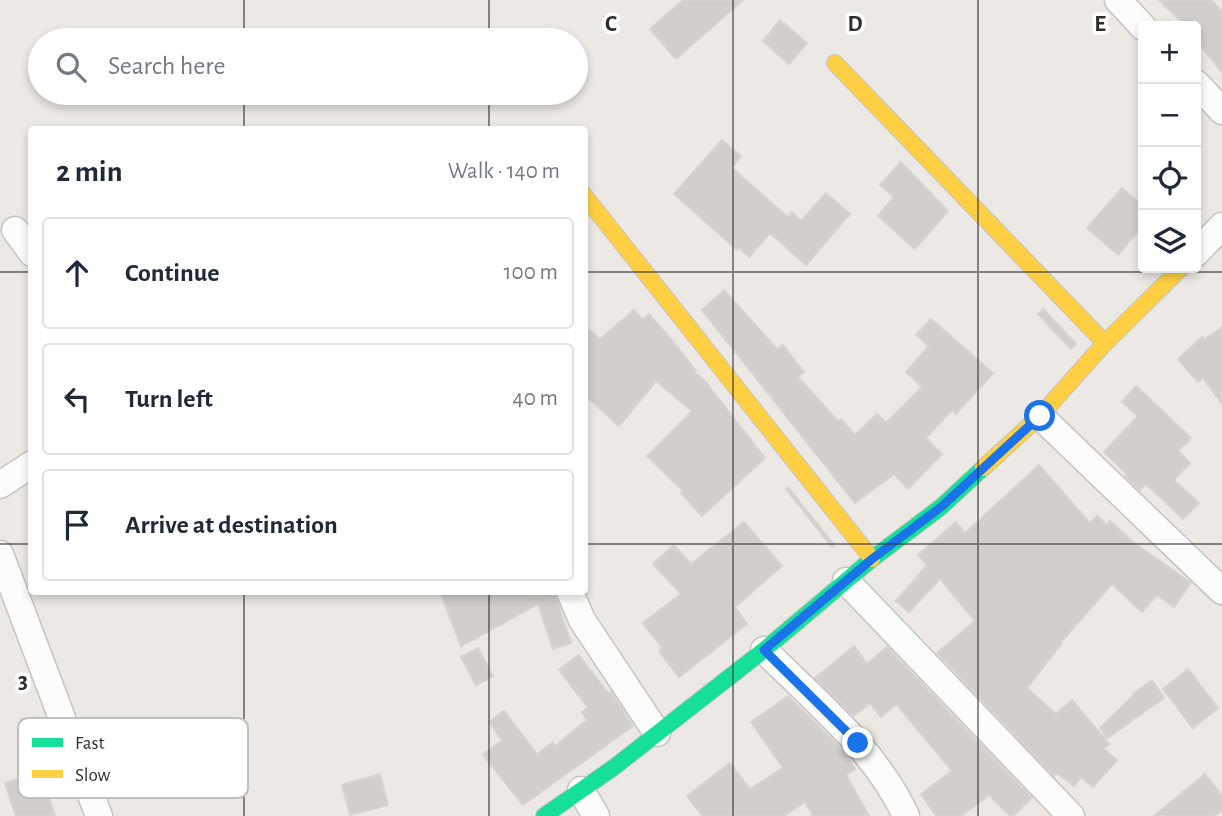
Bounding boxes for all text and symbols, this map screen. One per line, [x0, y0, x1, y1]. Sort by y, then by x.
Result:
text: C [605, 13, 617, 36]
text: D [847, 13, 863, 36]
text: E [1094, 13, 1106, 36]
map controls [1138, 21, 1201, 273]
button: + [1138, 21, 1201, 84]
search box [28, 28, 588, 105]
icon: search [52, 48, 90, 86]
text: Search here [108, 53, 226, 79]
button: − [1138, 84, 1201, 147]
button: locate [1138, 147, 1201, 210]
text: 2 min [56, 157, 123, 187]
text: Walk · 140 m [448, 160, 560, 183]
button: layers [1138, 210, 1201, 273]
icon: ahead [58, 254, 96, 292]
text: Continue [125, 260, 220, 286]
text: 100 m [504, 261, 558, 284]
icon: left [58, 380, 96, 418]
text: Turn left [125, 386, 213, 412]
text: 40 m [513, 387, 558, 410]
route start [1024, 400, 1055, 431]
icon: arrive [58, 506, 96, 544]
text: Arrive at destination [125, 512, 338, 538]
text: 3 [18, 670, 28, 693]
legend [18, 718, 248, 798]
route end [842, 727, 873, 758]
text: Fast [75, 734, 105, 753]
text: Slow [75, 766, 111, 785]

